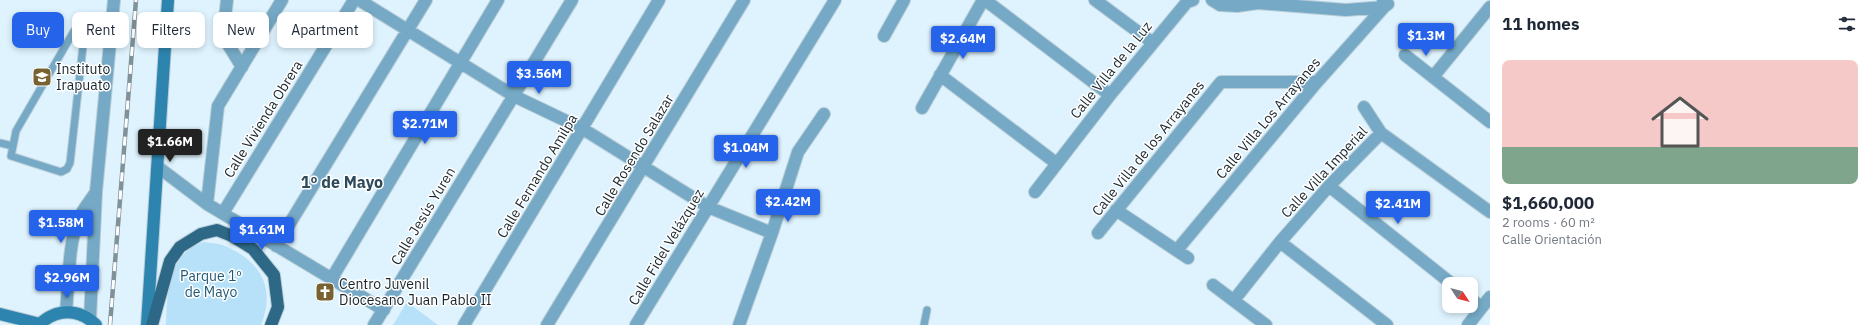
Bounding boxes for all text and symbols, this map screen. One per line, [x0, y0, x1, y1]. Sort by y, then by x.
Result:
chip: Buy [12, 12, 64, 48]
chip: Rent [72, 12, 129, 48]
chip: Filters [137, 12, 205, 48]
chip: New [213, 12, 269, 48]
chip: Apartment [277, 12, 373, 48]
text: 11 homes [1502, 13, 1579, 35]
icon: filters [1836, 13, 1858, 35]
street label: Calle Villa de la Luz [1066, 17, 1156, 122]
pin: $1.3M [1398, 23, 1454, 57]
pin: $2.64M [930, 26, 996, 60]
text: $1.3M [1407, 27, 1445, 44]
text: $2.64M [940, 30, 986, 47]
street label: Calle Villa Los Arrayanes [1212, 53, 1324, 182]
street label: Calle Vivienda Obrera [220, 57, 307, 181]
place label: Instituto Irapuato [56, 60, 111, 94]
pin: $3.56M [506, 61, 572, 95]
text: $3.56M [516, 65, 562, 82]
school or university icon: Instituto Irapuato [31, 66, 53, 88]
street label: Calle Villa de los Arrayanes [1088, 76, 1208, 219]
icon: home [1644, 86, 1716, 158]
street label: Calle Rosendo Salazar [590, 91, 678, 219]
street label: Calle Fernando Amilpa [493, 110, 581, 241]
pin: $2.71M [392, 111, 458, 145]
text: $2.71M [402, 115, 448, 132]
street label: Calle Villa Imperial [1277, 122, 1371, 222]
pin: $1.66M [137, 129, 203, 163]
text: $1.66M [147, 133, 193, 150]
pin: $1.04M [713, 135, 779, 169]
text: $1.04M [723, 139, 769, 156]
street label: Calle Jesús Yuren [387, 164, 459, 268]
district label: 1º de Mayo [301, 172, 383, 192]
street label: Calle Fidel Velázquez [624, 185, 708, 308]
pin: $2.42M [755, 189, 821, 223]
pin: $2.41M [1365, 191, 1431, 225]
text: $1,660,000 [1502, 192, 1594, 214]
text: $2.42M [765, 193, 811, 210]
text: $2.41M [1375, 195, 1421, 212]
pin: $1.58M [28, 210, 94, 244]
text: $1.58M [38, 214, 84, 231]
text: 2 rooms · 60 m² [1502, 214, 1595, 231]
pin: $1.61M [229, 217, 295, 251]
text: $1.61M [239, 221, 285, 238]
text: Calle Orientación [1502, 231, 1602, 248]
pin: $2.96M [34, 265, 100, 299]
park label: Parque 1º de Mayo [180, 267, 242, 301]
text: $2.96M [44, 269, 90, 286]
place label: Centro Juvenil Diocesano Juan Pablo II [339, 275, 492, 309]
north arrow [1442, 277, 1478, 313]
map controls [1442, 277, 1478, 313]
church icon: Centro Juvenil Diocesano Juan Pablo II [314, 281, 336, 303]

